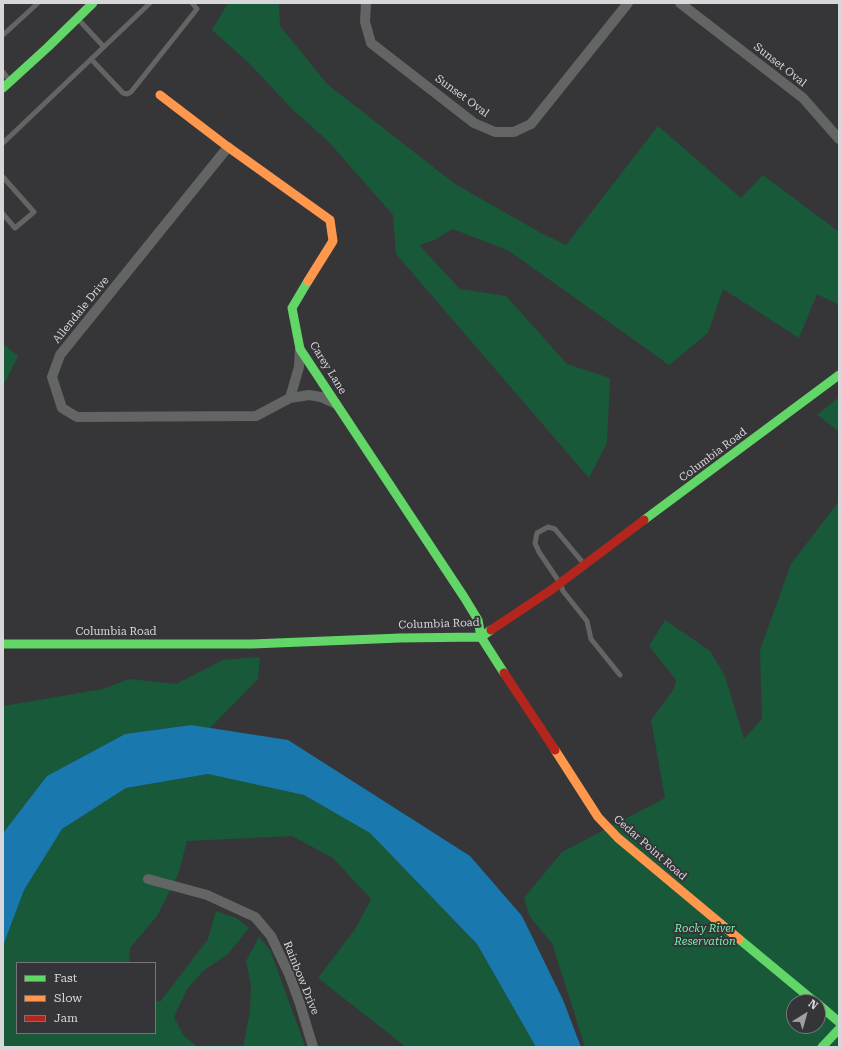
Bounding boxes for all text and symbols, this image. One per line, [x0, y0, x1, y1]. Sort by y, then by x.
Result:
street label: Sunset Oval [751, 40, 809, 90]
street label: Sunset Oval [433, 72, 491, 120]
street label: Allendale Drive [50, 274, 112, 346]
street label: Carey Lane [307, 339, 349, 397]
street label: Columbia Road [677, 425, 749, 485]
street label: Columbia Road [398, 616, 480, 632]
street label: Columbia Road [75, 625, 157, 639]
street label: Cedar Point Road [611, 813, 689, 883]
park label: Rocky River Reservation [674, 922, 736, 948]
street label: Rainbow Drive [280, 939, 322, 1017]
legend [16, 962, 156, 1034]
text: Fast [54, 971, 77, 985]
text: Slow [54, 991, 82, 1005]
north arrow [786, 994, 826, 1034]
text: N [806, 997, 820, 1013]
text: Jam [54, 1011, 78, 1025]

